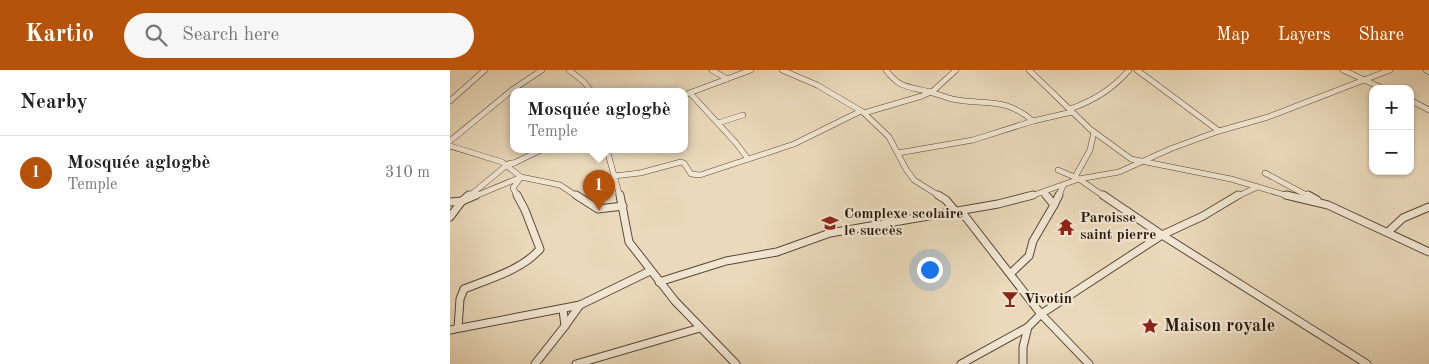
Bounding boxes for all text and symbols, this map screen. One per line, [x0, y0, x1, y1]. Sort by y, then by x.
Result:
search box [124, 13, 474, 58]
icon: search [142, 21, 170, 49]
text: Kartio [25, 23, 94, 47]
text: Search here [182, 26, 279, 45]
text: Map [1216, 26, 1250, 44]
text: Layers [1278, 26, 1330, 44]
text: Share [1358, 26, 1404, 44]
map controls [1369, 85, 1414, 175]
button: + [1369, 85, 1414, 130]
popup [510, 88, 688, 153]
text: Nearby [20, 92, 88, 113]
text: Mosquée aglogbè [527, 101, 671, 120]
text: Temple [527, 124, 578, 140]
button: − [1369, 130, 1414, 175]
text: Mosquée aglogbè [67, 154, 210, 173]
text: 1 [31, 165, 41, 181]
text: 310 m [385, 165, 430, 181]
pin: 1 [583, 170, 615, 211]
text: Temple [67, 177, 117, 193]
place label: Complexe scolaire le succès [844, 207, 963, 239]
place label: Paroisse saint pierre [1080, 211, 1156, 243]
school or university icon: Complexe scolaire le succès [820, 213, 840, 233]
temple icon: Paroisse saint pierre [1056, 217, 1076, 237]
your location [917, 257, 943, 283]
bar icon: Vivotin [1000, 289, 1020, 309]
place label: Vivotin [1024, 292, 1072, 307]
place icon: Maison royale [1140, 316, 1160, 336]
place label: Maison royale [1164, 317, 1275, 335]

